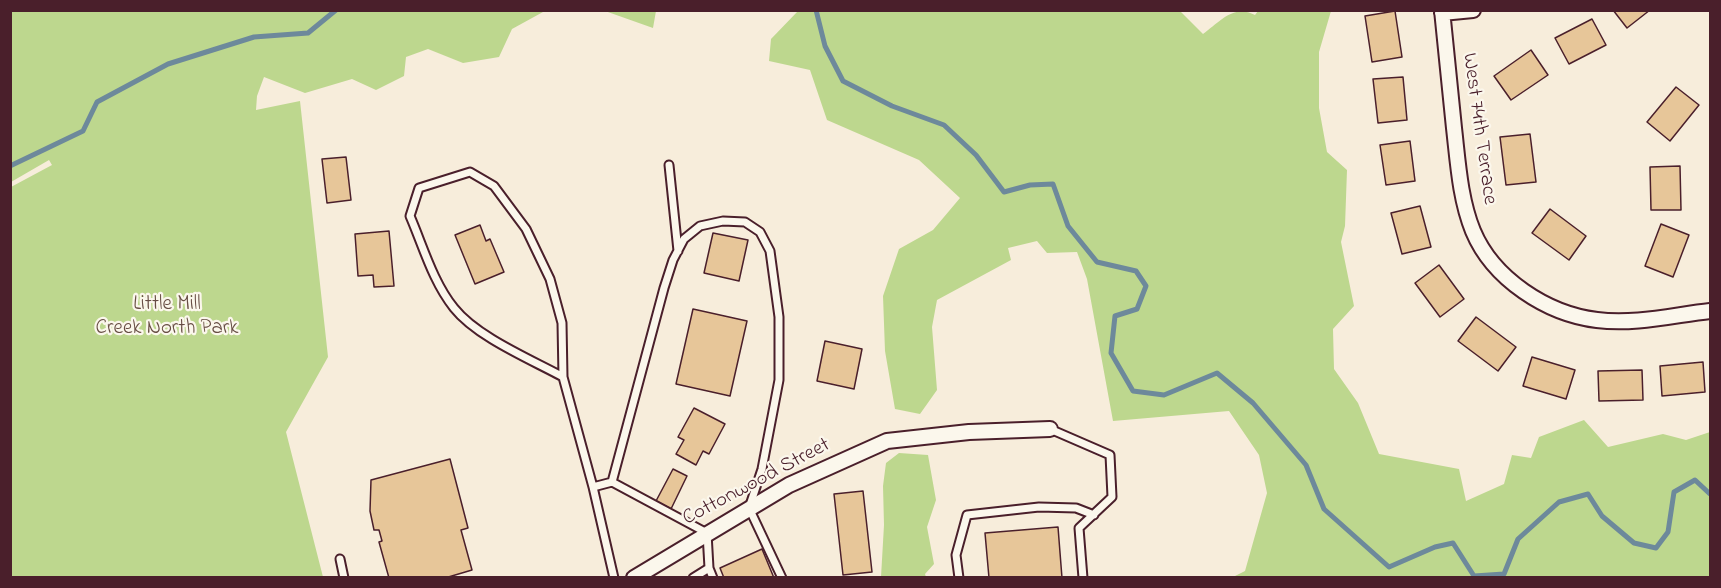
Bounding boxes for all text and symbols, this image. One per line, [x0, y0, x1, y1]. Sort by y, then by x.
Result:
street label: West 74th Terrace [1455, 52, 1501, 206]
park label: Little Mill Creek North Park [95, 293, 239, 343]
street label: Cottonwood Street [679, 434, 835, 532]

